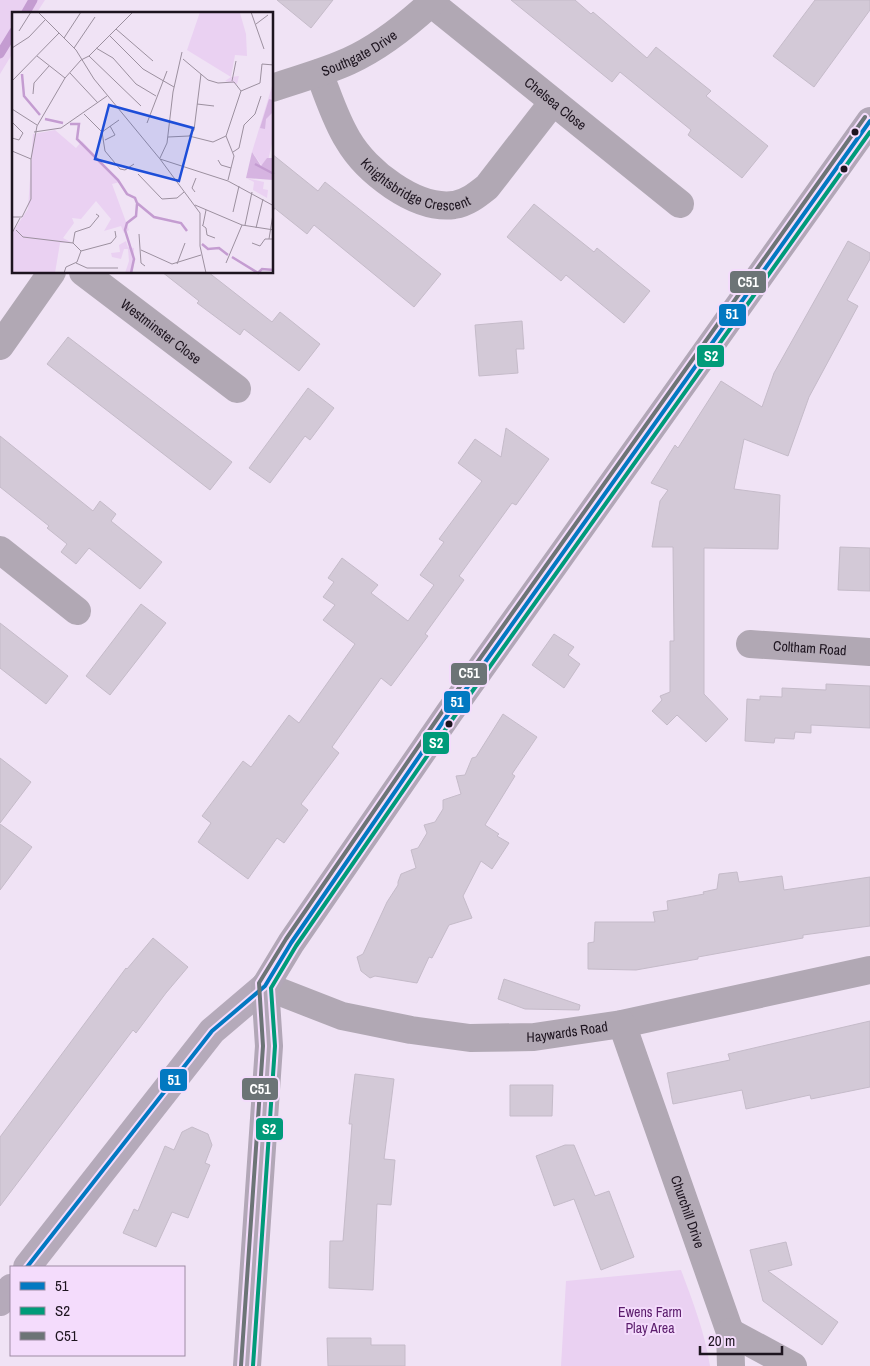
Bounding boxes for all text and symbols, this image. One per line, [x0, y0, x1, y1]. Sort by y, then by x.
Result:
inset map [12, 12, 274, 274]
street label: Southgate Drive [319, 26, 400, 80]
street label: Chelsea Close [521, 73, 590, 134]
unlabelled marker [850, 127, 860, 137]
street label: Knightsbridge Crescent [357, 154, 473, 214]
unlabelled marker [839, 164, 849, 174]
line badge: C51 [729, 270, 767, 294]
text: C51 [737, 273, 759, 291]
street label: Westminster Close [117, 295, 205, 368]
line badge: 51 [718, 303, 747, 327]
text: 51 [726, 305, 739, 323]
line badge: S2 [696, 344, 725, 368]
text: S2 [704, 347, 718, 365]
street label: Coltham Road [773, 637, 847, 659]
line badge: C51 [450, 662, 488, 686]
text: C51 [458, 664, 480, 682]
line badge: 51 [443, 690, 471, 714]
text: 51 [451, 693, 464, 711]
unlabelled marker [444, 719, 454, 729]
line badge: S2 [422, 731, 450, 755]
text: S2 [429, 734, 443, 752]
street label: Haywards Road [526, 1017, 609, 1046]
line badge: 51 [159, 1068, 188, 1092]
text: 51 [168, 1071, 181, 1089]
line badge: C51 [241, 1077, 279, 1101]
text: C51 [249, 1080, 271, 1098]
line badge: S2 [255, 1117, 284, 1141]
text: S2 [262, 1120, 276, 1138]
street label: Churchill Drive [667, 1173, 709, 1251]
legend [10, 1266, 185, 1356]
text: 51 [55, 1275, 69, 1296]
text: S2 [55, 1300, 70, 1321]
park label: Ewens Farm Play Area [618, 1303, 682, 1337]
scale bar [700, 1324, 782, 1356]
text: C51 [55, 1325, 78, 1346]
text: 20 m [708, 1330, 735, 1351]

